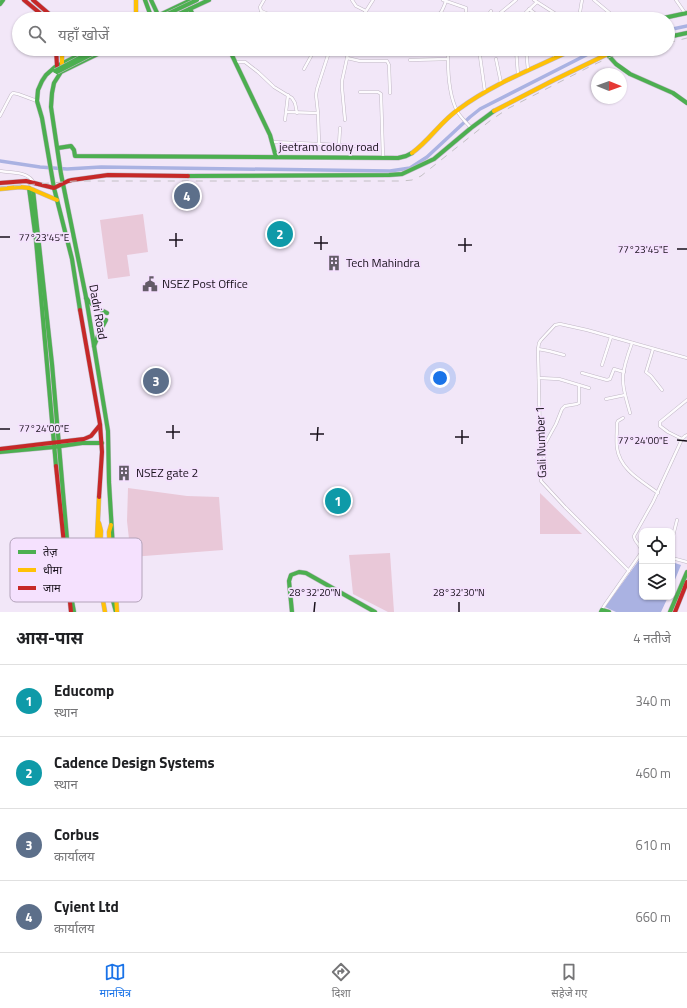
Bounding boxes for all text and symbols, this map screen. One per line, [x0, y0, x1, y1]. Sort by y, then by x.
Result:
search box [12, 12, 675, 56]
icon: search [26, 23, 48, 45]
text: यहाँ खोजें [58, 23, 109, 46]
north arrow [591, 68, 627, 104]
street label: jeetram colony road [278, 137, 379, 156]
pin: 4 [174, 181, 200, 211]
pin: 2 [267, 219, 293, 249]
text: 77°23'45"E [19, 230, 70, 245]
text: 77°23'45"E [618, 242, 669, 257]
place label: Tech Mahindra [346, 253, 420, 272]
building icon: Tech Mahindra [325, 254, 343, 272]
place label: NSEZ Post Office [162, 274, 248, 293]
public building icon: NSEZ Post Office [141, 275, 159, 293]
street label: Dadri Road [84, 283, 113, 341]
pin: 3 [143, 366, 169, 396]
your location [430, 368, 450, 388]
street label: Gali Number 1 [530, 406, 551, 478]
text: 77°24'00"E [19, 421, 70, 436]
text: 77°24'00"E [618, 433, 669, 448]
place label: NSEZ gate 2 [136, 463, 198, 482]
building icon: NSEZ gate 2 [115, 464, 133, 482]
pin: 1 [325, 486, 351, 516]
map controls [639, 528, 675, 600]
button: locate [639, 528, 675, 564]
legend [10, 538, 142, 602]
text: तेज़ [43, 544, 58, 560]
text: धीमा [43, 562, 62, 578]
button: layers [639, 564, 675, 600]
text: जाम [43, 580, 61, 596]
text: 28°32'20"N [289, 585, 341, 600]
text: 28°32'30"N [433, 585, 485, 600]
text: आस-पास [16, 625, 83, 651]
text: 4 नतीजे [633, 628, 671, 648]
text: Educomp [54, 679, 114, 702]
text: 1 [25, 691, 33, 711]
text: 340 m [635, 691, 671, 711]
text: स्थान [54, 702, 78, 722]
text: Cadence Design Systems [54, 751, 215, 774]
text: 2 [25, 763, 33, 783]
text: 460 m [635, 763, 671, 783]
text: स्थान [54, 774, 78, 794]
text: Corbus [54, 823, 99, 846]
text: 3 [25, 835, 33, 855]
text: 610 m [635, 835, 671, 855]
text: कार्यालय [54, 846, 95, 866]
text: Cyient Ltd [54, 895, 119, 918]
text: 4 [25, 907, 33, 927]
text: 660 m [635, 907, 671, 927]
text: कार्यालय [54, 918, 95, 938]
tab: मानचित्र [100, 961, 131, 1001]
tab: दिशा [330, 961, 352, 1001]
tab: सहेजे गए [551, 961, 587, 1001]

